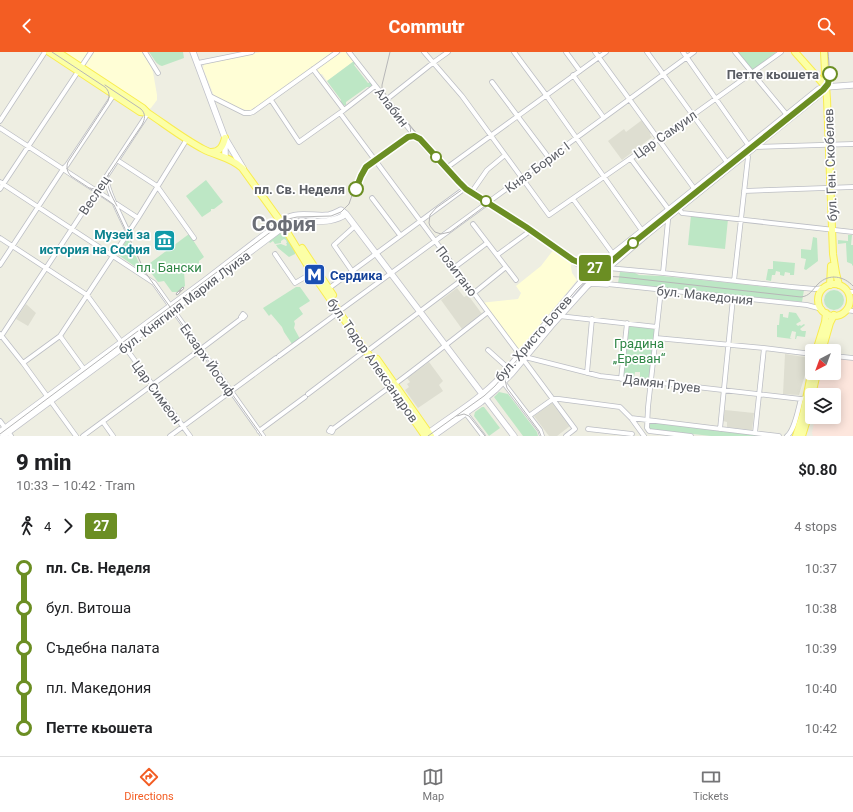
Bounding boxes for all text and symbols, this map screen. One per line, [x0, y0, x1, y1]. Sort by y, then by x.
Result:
icon: back [16, 15, 38, 37]
icon: search [815, 15, 837, 37]
text: Commutr [388, 16, 465, 37]
marker: Петте кьошета [822, 66, 838, 82]
place label: Петте кьошета [727, 67, 819, 82]
street label: Алабин [372, 85, 411, 130]
street label: Цар Самуил [631, 107, 700, 162]
street label: бул. Ген. Скобелев [821, 108, 840, 222]
street label: Княз Борис I [502, 139, 573, 196]
unlabelled marker [430, 151, 442, 163]
street label: Веслец [76, 173, 113, 218]
marker: пл. Св. Неделя [348, 181, 364, 197]
place label: пл. Св. Неделя [254, 182, 345, 197]
unlabelled marker [480, 195, 492, 207]
district label: София [252, 212, 316, 236]
place label: Музей за история на София [39, 227, 150, 257]
museum icon: Музей за история на София [152, 228, 178, 254]
unlabelled marker [627, 237, 639, 249]
street label: Позитано [433, 243, 480, 299]
street label: бул. Княгиня Мария Луиза [115, 248, 253, 357]
line badge: 27 [577, 255, 613, 281]
park label: пл. Бански [136, 260, 202, 275]
text: 27 [587, 260, 603, 276]
metro station icon: Сердика [302, 262, 328, 288]
place label: Сердика [330, 268, 383, 283]
street label: бул. Македония [656, 283, 754, 308]
street label: бул. Христо Ботев [492, 292, 575, 384]
street label: бул. Тодор Александров [324, 295, 421, 425]
street label: Екзарх Йосиф [177, 321, 238, 400]
park label: Градина „Ереван“ [613, 336, 666, 366]
north arrow [805, 344, 841, 380]
map controls [805, 344, 841, 424]
street label: Цар Симеон [129, 358, 185, 427]
street label: Дамян Груев [622, 371, 702, 396]
button: layers [805, 388, 841, 424]
text: 9 min [16, 450, 71, 475]
text: $0.80 [798, 461, 837, 479]
text: 10:33 – 10:42 · Tram [16, 478, 135, 493]
icon: walk [16, 515, 38, 537]
icon: forward [57, 515, 79, 537]
text: 27 [93, 518, 109, 534]
text: 4 [44, 519, 51, 534]
text: 4 stops [794, 519, 837, 534]
text: пл. Св. Неделя [46, 559, 151, 577]
text: 10:37 [805, 561, 837, 576]
text: бул. Витоша [46, 599, 131, 617]
text: 10:38 [805, 601, 837, 616]
text: Съдебна палата [46, 639, 160, 657]
text: 10:39 [805, 641, 837, 656]
text: пл. Македония [46, 679, 151, 697]
text: 10:40 [805, 681, 837, 696]
text: Петте кьошета [46, 719, 153, 737]
text: 10:42 [805, 721, 837, 736]
tab: Directions [124, 766, 174, 803]
tab: Map [422, 766, 444, 803]
tab: Tickets [693, 766, 729, 803]

